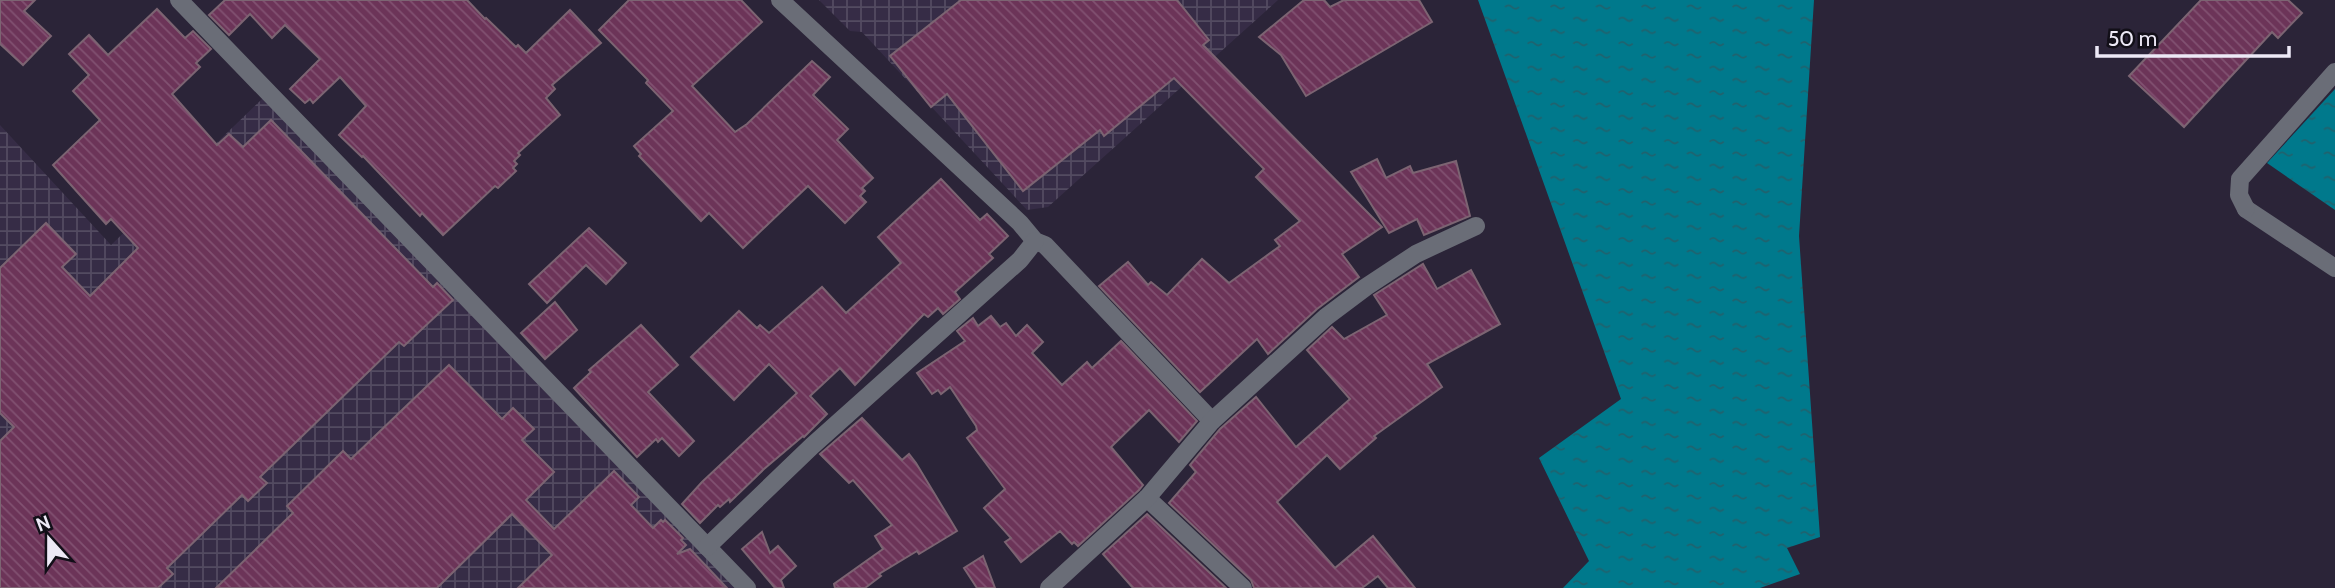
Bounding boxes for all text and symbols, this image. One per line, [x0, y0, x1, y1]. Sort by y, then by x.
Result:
scale bar [2097, 14, 2290, 58]
text: 50 m [2108, 26, 2157, 51]
north arrow [14, 504, 84, 574]
text: N [33, 510, 53, 537]

